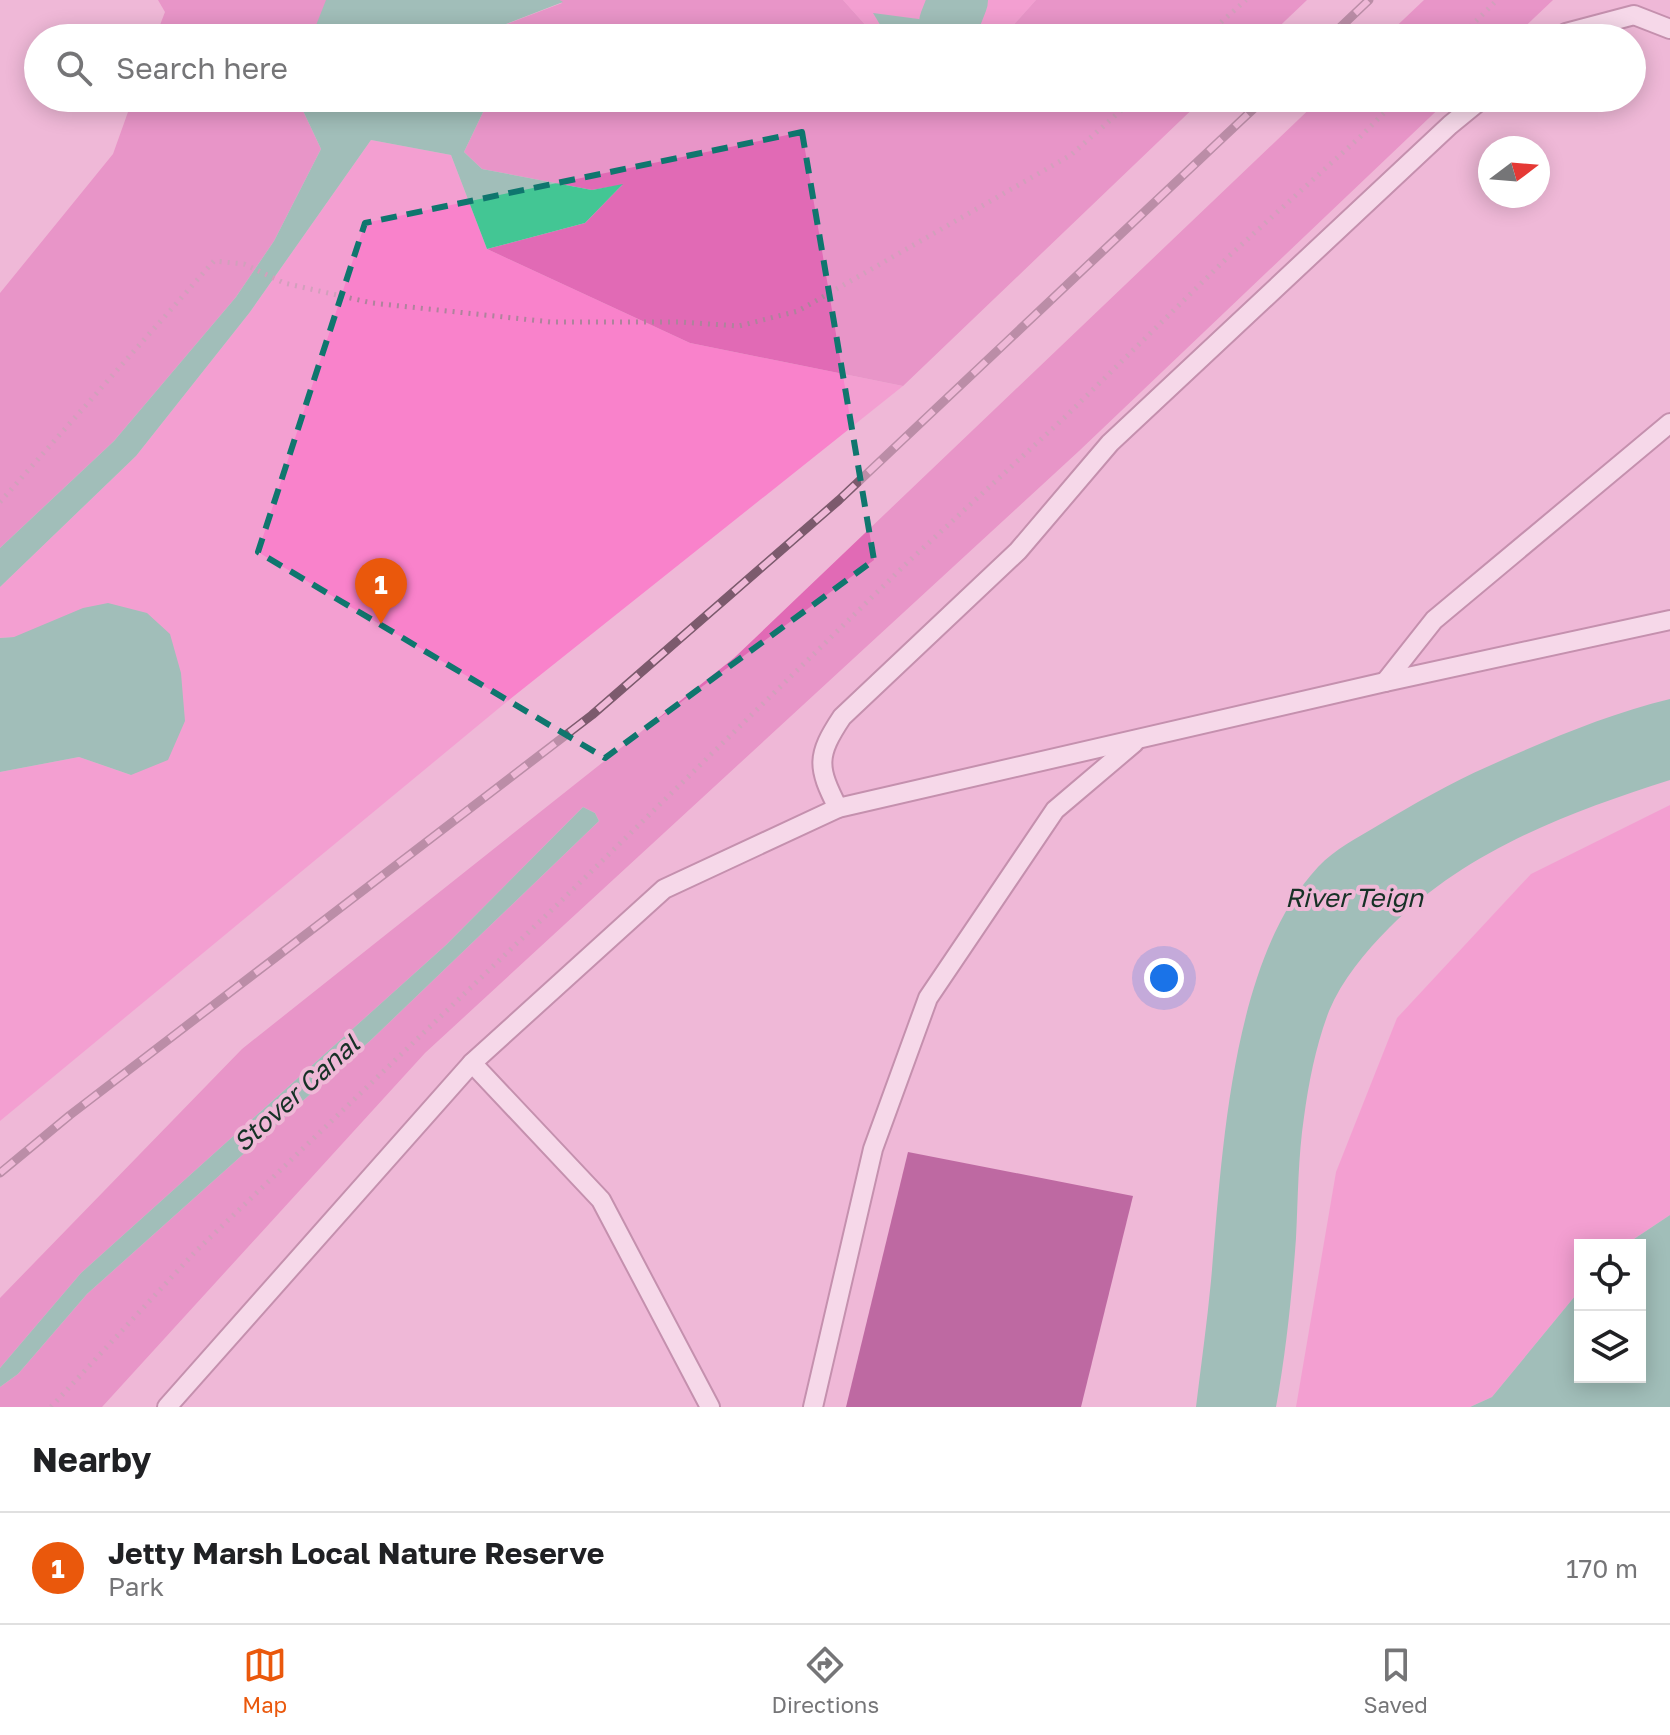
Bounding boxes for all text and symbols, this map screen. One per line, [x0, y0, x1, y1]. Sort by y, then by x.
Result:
search box [24, 24, 1646, 112]
icon: search [52, 46, 96, 90]
text: Search here [116, 50, 288, 86]
north arrow [1478, 136, 1550, 208]
pin: 1 [355, 558, 407, 624]
water label: River Teign [1285, 882, 1424, 913]
your location [1144, 958, 1184, 998]
water label: Stover Canal [227, 1027, 367, 1158]
map controls [1574, 1239, 1646, 1383]
button: locate [1574, 1239, 1646, 1311]
button: layers [1574, 1311, 1646, 1383]
text: Nearby [32, 1439, 152, 1479]
text: Jetty Marsh Local Nature Reserve [108, 1535, 604, 1571]
text: 1 [51, 1553, 65, 1584]
text: 170 m [1566, 1553, 1638, 1584]
text: Park [108, 1571, 164, 1602]
tab: Map [242, 1643, 287, 1718]
tab: Directions [772, 1643, 879, 1718]
tab: Saved [1364, 1643, 1428, 1718]

